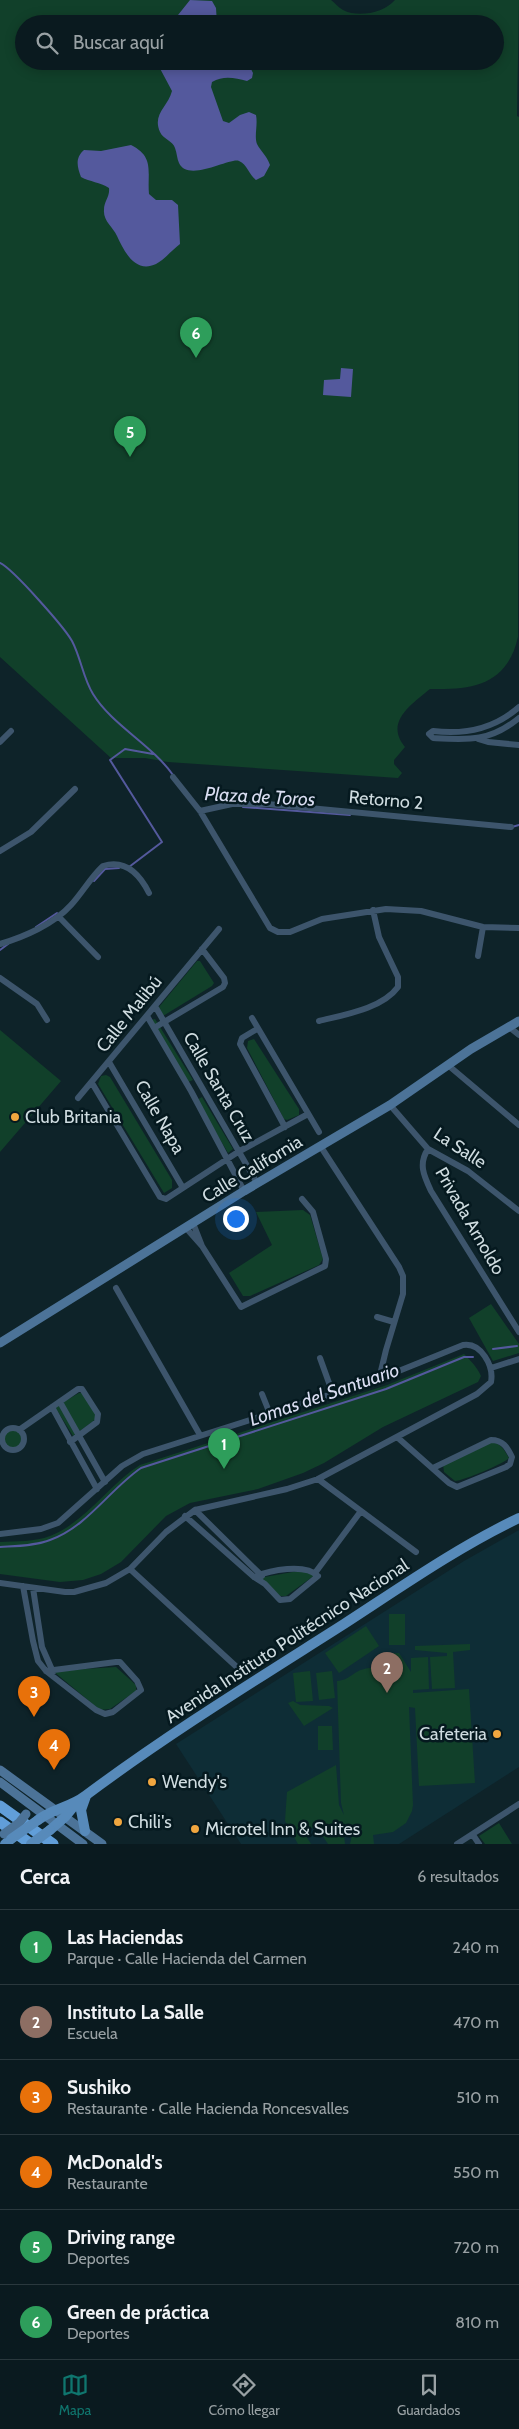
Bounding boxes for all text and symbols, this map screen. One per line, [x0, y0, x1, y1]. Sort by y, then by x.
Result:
search box [15, 15, 504, 70]
icon: search [33, 29, 61, 57]
text: Buscar aquí [73, 31, 164, 54]
pin: 6 [180, 317, 212, 358]
pin: 5 [114, 416, 146, 457]
water label: Plaza de Toros [204, 782, 316, 811]
street label: Retorno 2 [348, 786, 424, 814]
street label: Calle Malibú [91, 971, 167, 1057]
street label: Calle Santa Cruz [179, 1028, 260, 1147]
street label: Calle Napa [130, 1076, 190, 1158]
place label: Club Britania [25, 1106, 122, 1128]
marker: Club Britania [9, 1111, 21, 1123]
street label: La Salle [429, 1123, 491, 1173]
street label: Calle California [198, 1130, 306, 1208]
street label: Privada Arnoldo [430, 1163, 510, 1279]
your location [223, 1206, 249, 1232]
water label: Lomas del Santuario [246, 1358, 402, 1431]
pin: 1 [208, 1428, 240, 1469]
street label: Avenida Instituto Politécnico Nacional [161, 1554, 413, 1728]
pin: 2 [371, 1652, 403, 1693]
pin: 3 [18, 1676, 50, 1717]
place label: Cafeteria [419, 1723, 487, 1745]
marker: Cafeteria [491, 1728, 503, 1740]
pin: 4 [38, 1729, 70, 1770]
place label: Wendy's [162, 1771, 227, 1793]
marker: Wendy's [146, 1776, 158, 1788]
place label: Chili's [128, 1811, 172, 1833]
marker: Chili's [112, 1816, 124, 1828]
place label: Microtel Inn & Suites [205, 1818, 360, 1840]
marker: Microtel Inn & Suites [189, 1823, 201, 1835]
text: Cerca [20, 1864, 70, 1889]
text: 6 resultados [417, 1867, 499, 1886]
text: Las Haciendas [67, 1926, 183, 1949]
text: 1 [33, 1938, 39, 1957]
text: 240 m [453, 1938, 499, 1957]
text: Parque · Calle Hacienda del Carmen [67, 1949, 307, 1968]
text: Instituto La Salle [67, 2001, 204, 2024]
text: 2 [32, 2013, 40, 2032]
text: 470 m [453, 2013, 499, 2032]
text: Escuela [67, 2024, 118, 2043]
text: Sushiko [67, 2076, 131, 2099]
text: 3 [32, 2088, 40, 2107]
text: 510 m [456, 2088, 499, 2107]
text: Restaurante · Calle Hacienda Roncesvalles [67, 2099, 349, 2118]
text: McDonald's [67, 2151, 163, 2174]
text: 4 [31, 2163, 41, 2182]
text: 550 m [453, 2163, 499, 2182]
text: Restaurante [67, 2174, 148, 2193]
text: Driving range [67, 2226, 175, 2249]
text: 5 [32, 2238, 40, 2257]
text: 720 m [454, 2238, 499, 2257]
text: Deportes [67, 2249, 130, 2268]
text: Green de práctica [67, 2301, 209, 2324]
text: 6 [32, 2313, 41, 2332]
text: 810 m [455, 2313, 499, 2332]
text: Deportes [67, 2324, 130, 2343]
tab: Mapa [59, 2371, 91, 2419]
tab: Cómo llegar [209, 2371, 280, 2419]
tab: Guardados [397, 2371, 460, 2419]

